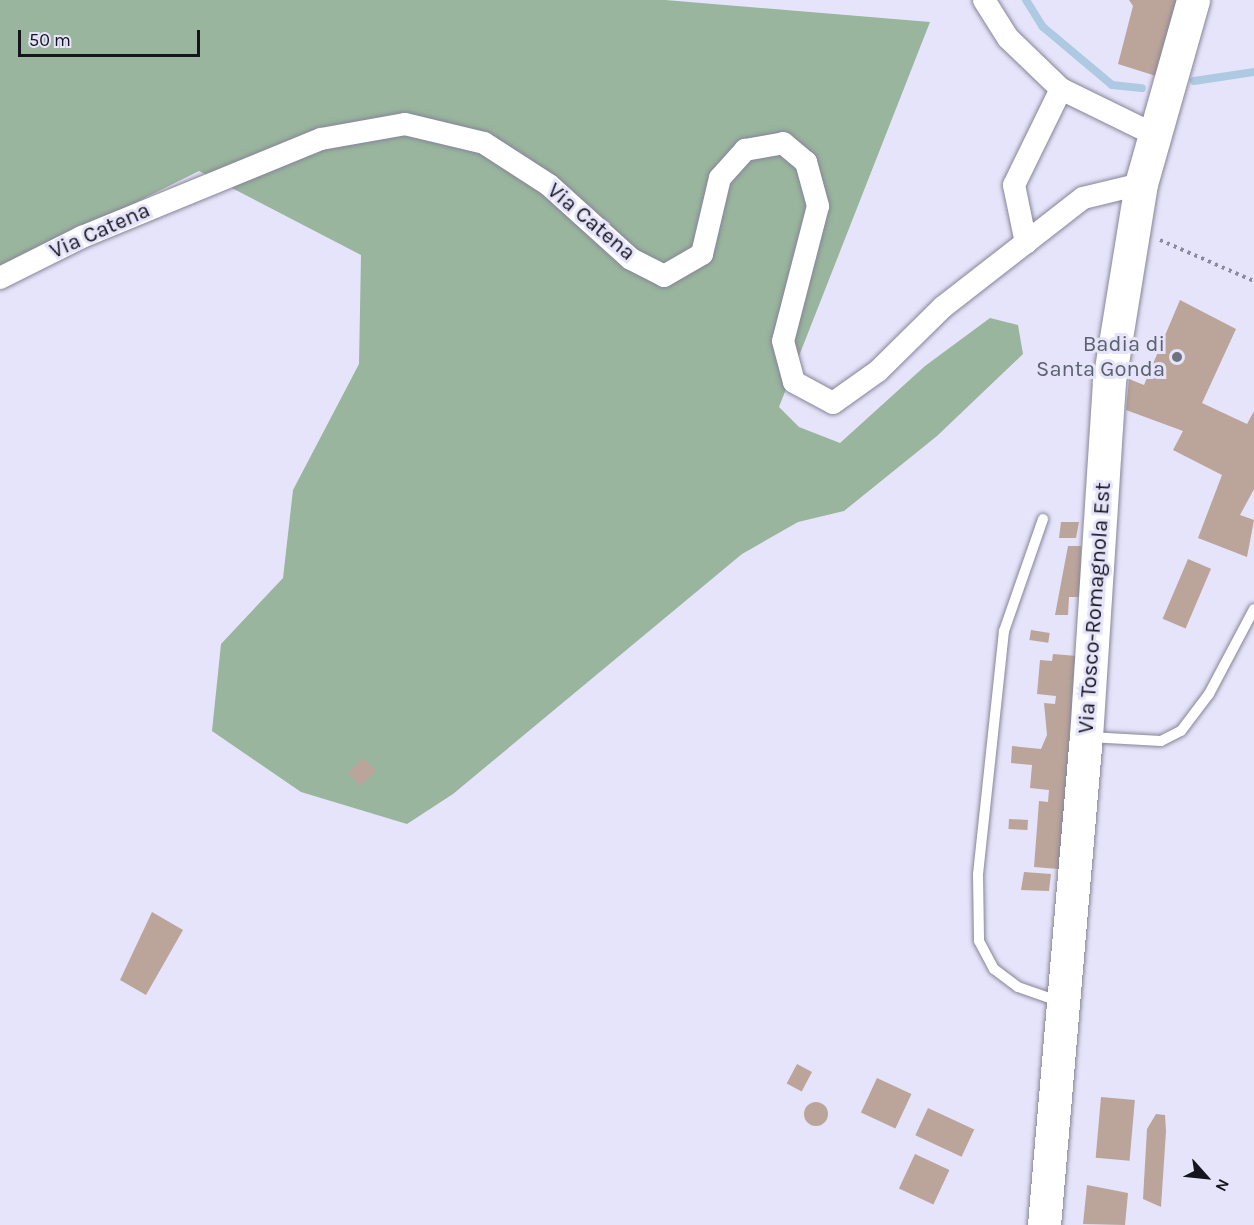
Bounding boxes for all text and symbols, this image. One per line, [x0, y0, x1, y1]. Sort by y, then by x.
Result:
scale bar [21, 18, 202, 56]
text: 50 m [29, 29, 71, 51]
street label: Via Catena [542, 178, 640, 266]
street label: Via Catena [46, 197, 154, 265]
place label: Badia di Santa Gonda [1036, 331, 1165, 382]
marker: Badia di Santa Gonda [1170, 350, 1184, 364]
street label: Via Tosco-Romagnola Est [1073, 482, 1117, 734]
north arrow [1176, 1147, 1236, 1207]
text: N [1211, 1176, 1234, 1195]

